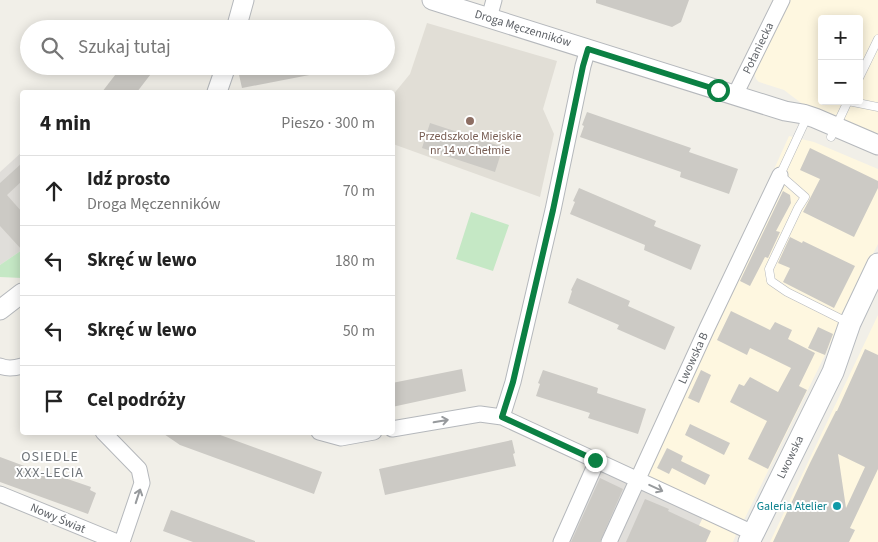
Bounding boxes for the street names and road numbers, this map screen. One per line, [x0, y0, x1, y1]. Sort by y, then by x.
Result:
street label: Droga Męczenników [472, 6, 574, 51]
street label: Połaniecka [739, 20, 778, 77]
street label: Lwowska B [674, 329, 713, 387]
street label: Lwowska [773, 433, 808, 482]
street label: Nowy Świat [27, 499, 88, 538]

